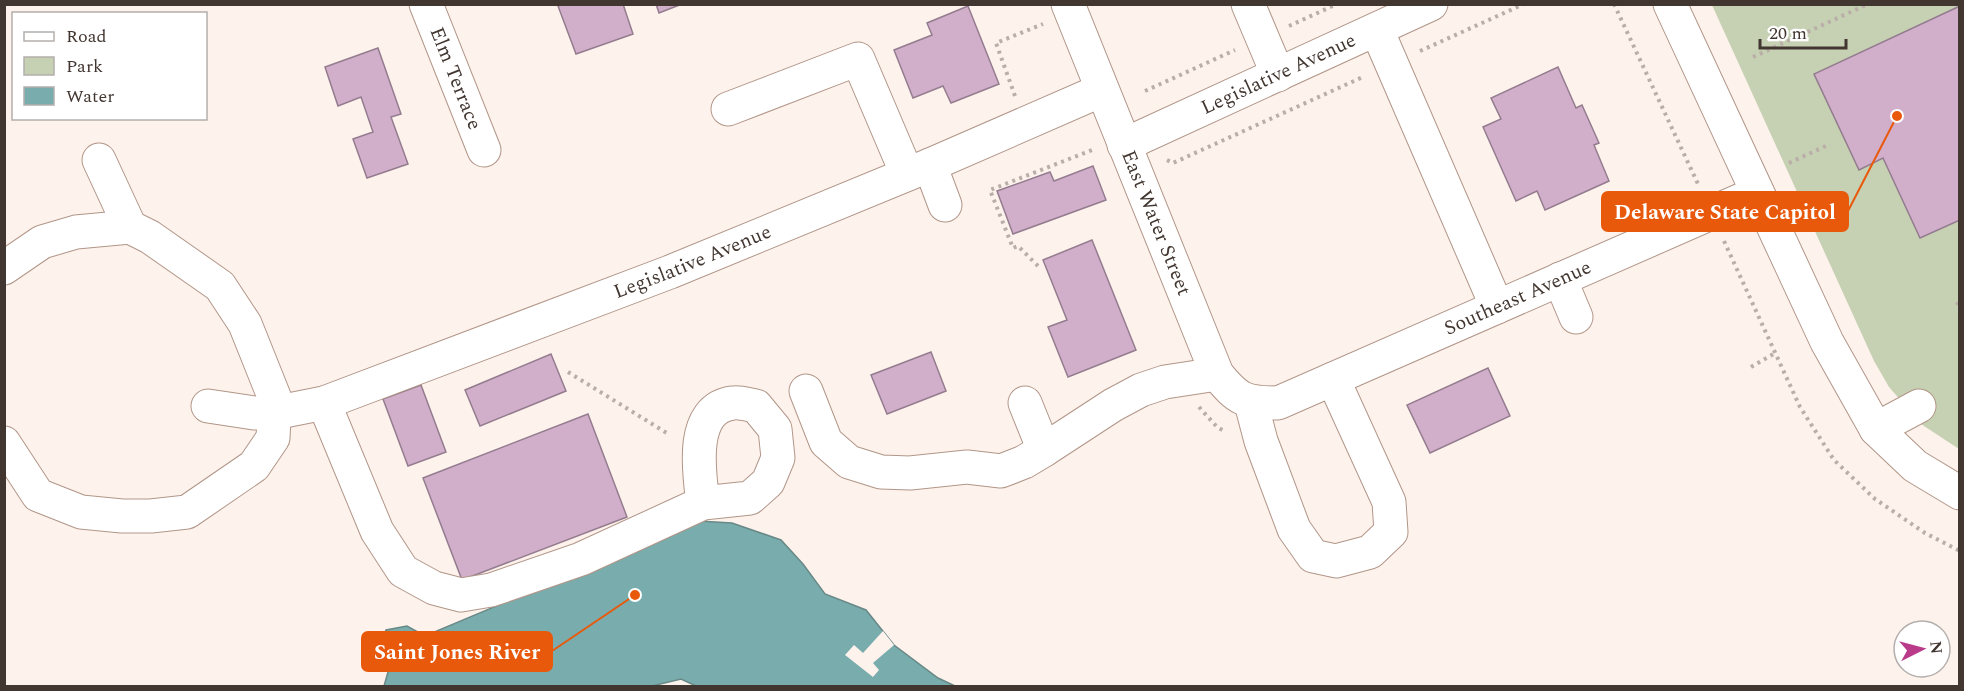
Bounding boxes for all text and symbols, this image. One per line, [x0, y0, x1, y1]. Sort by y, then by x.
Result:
legend [12, 12, 207, 120]
scale bar [1760, 12, 1846, 50]
text: 20 m [1769, 20, 1807, 47]
street label: Elm Terrace [422, 22, 489, 134]
text: Road [66, 23, 107, 50]
street label: Legislative Avenue [1196, 25, 1361, 123]
text: Park [66, 53, 103, 80]
text: Water [66, 83, 114, 110]
street label: East Water Street [1113, 146, 1199, 300]
callout: Delaware State Capitol [1602, 192, 1848, 231]
text: Delaware State Capitol [1614, 197, 1836, 229]
street label: Legislative Avenue [609, 217, 776, 307]
street label: Southeast Avenue [1439, 252, 1596, 343]
north arrow [1892, 619, 1952, 679]
callout: Saint Jones River [362, 632, 552, 671]
text: Saint Jones River [374, 637, 540, 669]
text: N [1923, 640, 1949, 655]

